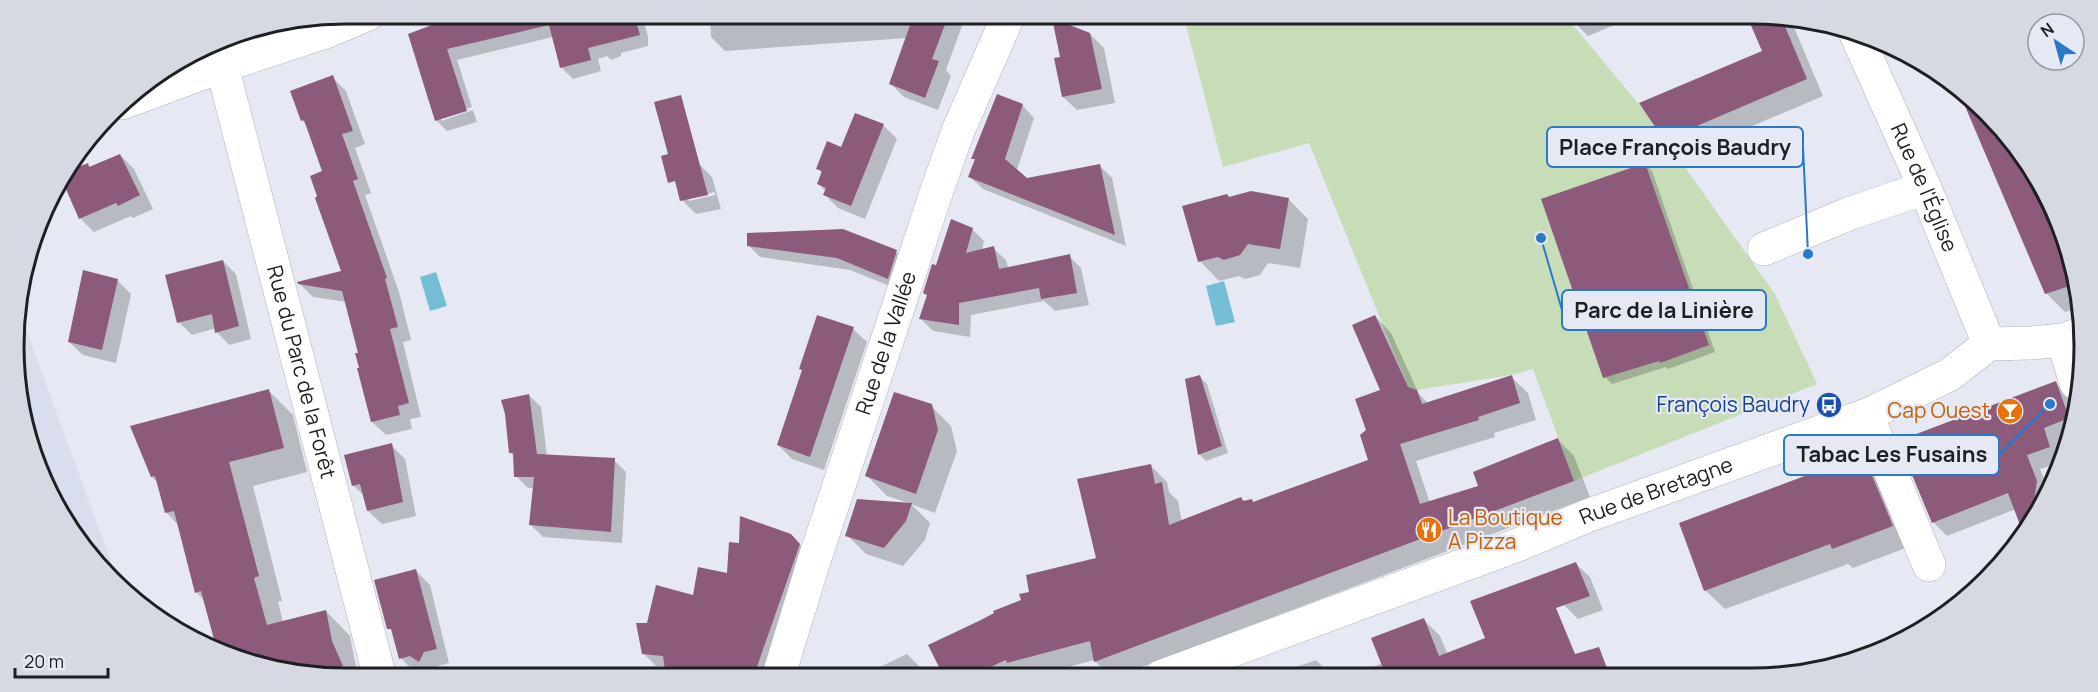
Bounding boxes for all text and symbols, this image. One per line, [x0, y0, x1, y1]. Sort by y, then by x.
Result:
north arrow [2026, 12, 2086, 72]
text: N [2036, 18, 2058, 42]
street label: Rue de l'Église [1885, 118, 1965, 256]
callout: Place François Baudry [1547, 127, 1803, 167]
text: Place François Baudry [1559, 132, 1792, 162]
street label: Rue du Parc de la Forêt [261, 262, 343, 481]
street label: Rue de la Vallée [848, 267, 922, 418]
callout: Parc de la Linière [1562, 290, 1766, 330]
text: Parc de la Linière [1574, 295, 1754, 325]
place label: François Baudry [1656, 390, 1810, 418]
bus stop icon: François Baudry [1814, 390, 1844, 420]
place label: Cap Ouest [1887, 396, 1990, 424]
bar icon: Cap Ouest [1995, 396, 2025, 426]
callout: Tabac Les Fusains [1784, 435, 1999, 475]
text: Tabac Les Fusains [1797, 439, 1987, 469]
street label: Rue de Bretagne [1575, 450, 1736, 531]
place label: La Boutique A Pizza [1448, 503, 1563, 555]
restaurant icon: La Boutique A Pizza [1414, 515, 1444, 545]
scale bar [15, 641, 108, 679]
text: 20 m [24, 649, 64, 673]

